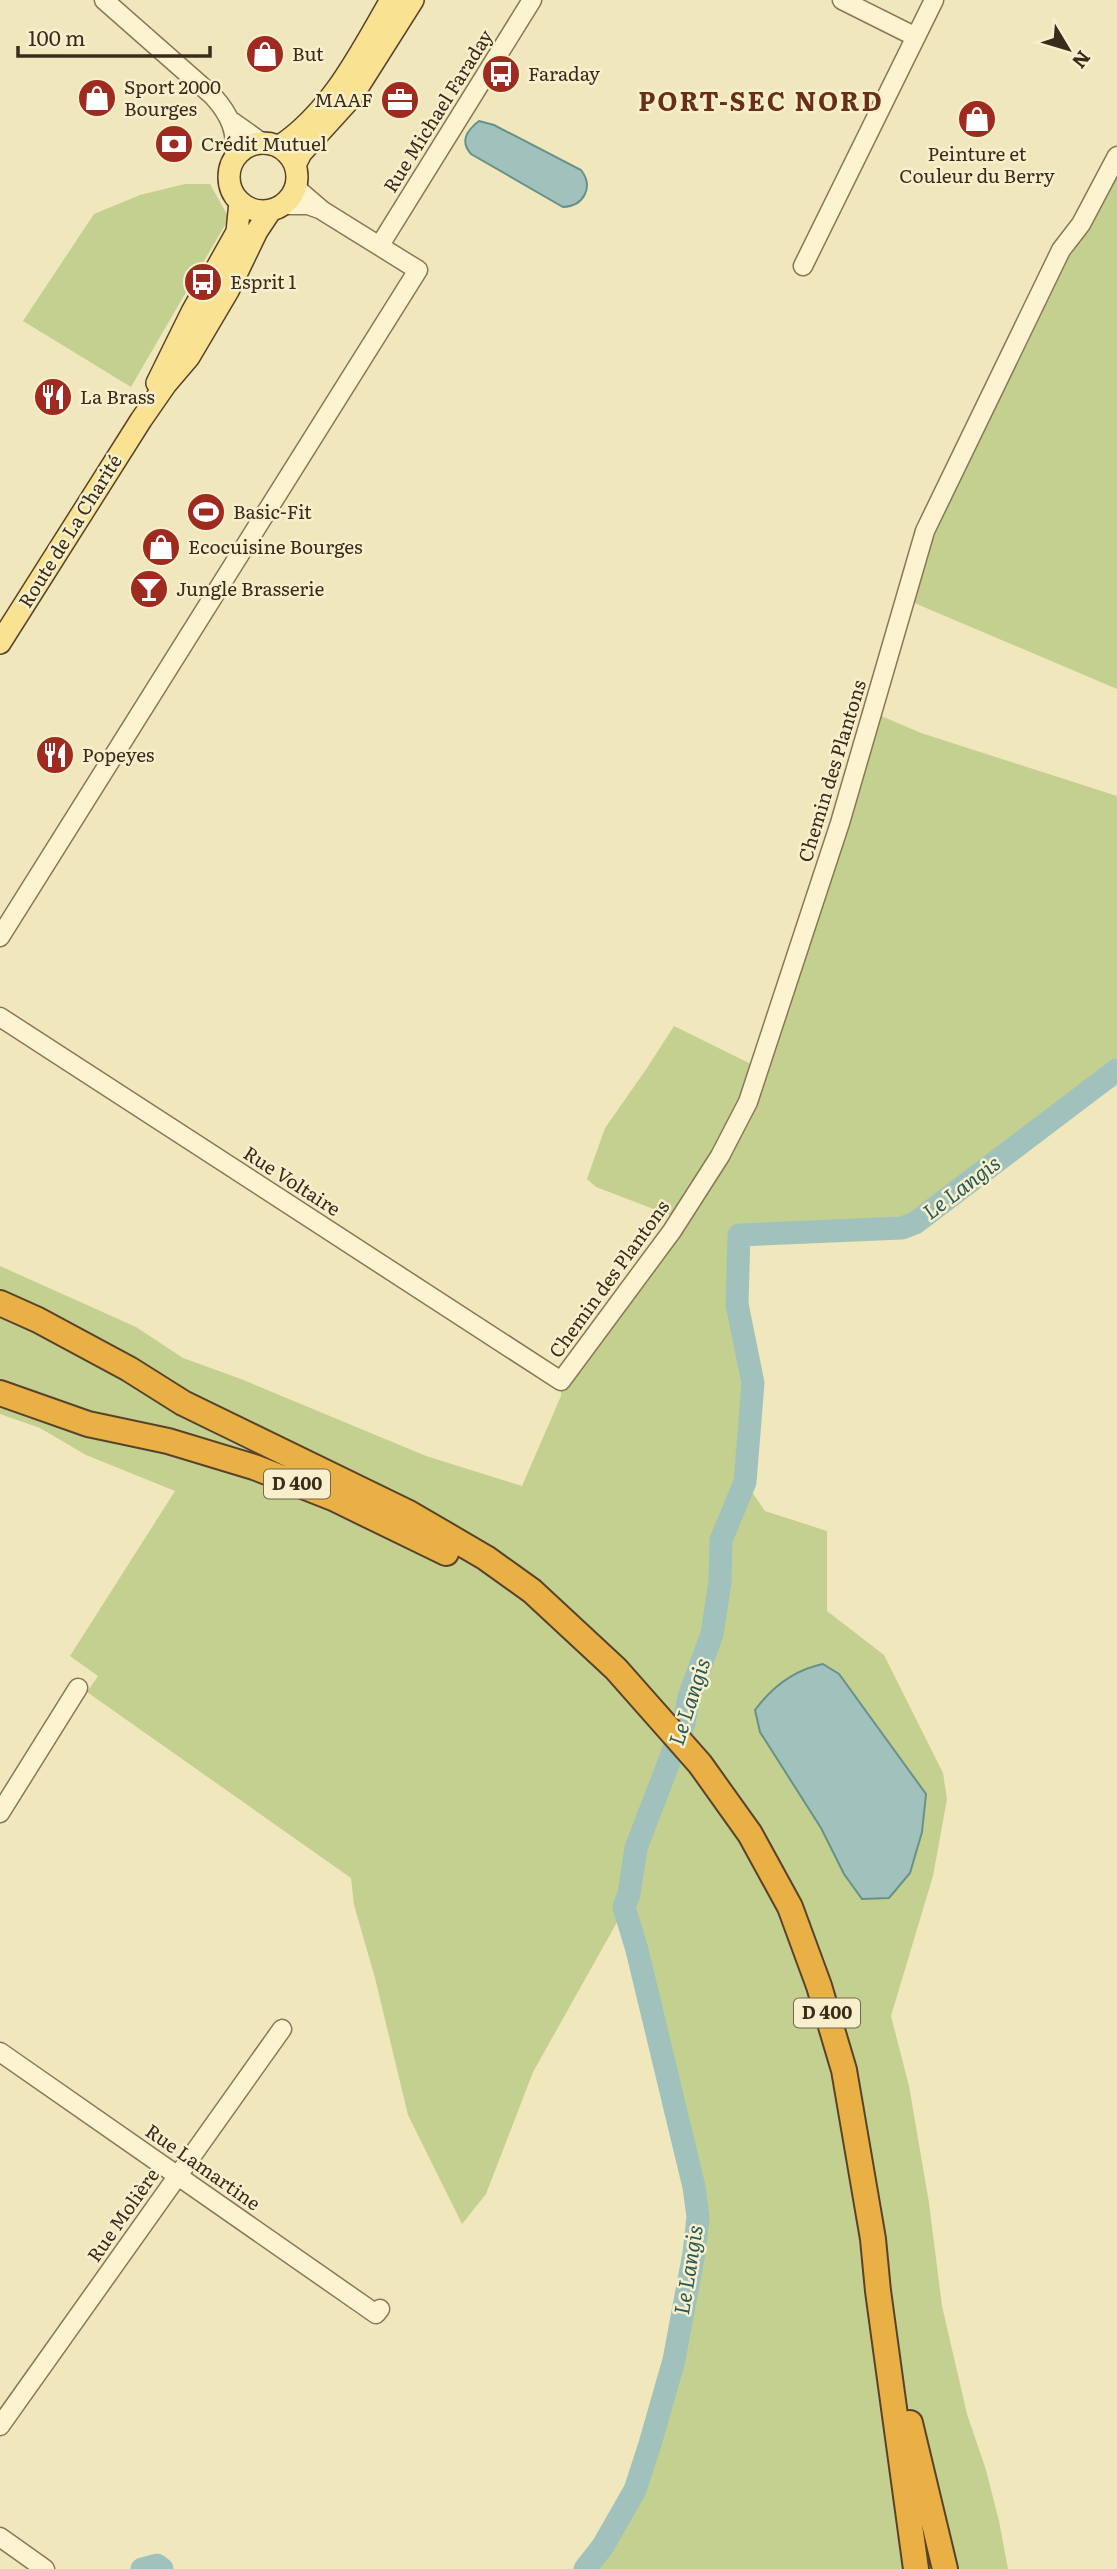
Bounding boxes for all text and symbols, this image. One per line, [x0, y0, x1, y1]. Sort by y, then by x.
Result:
scale bar [18, 14, 210, 58]
north arrow [1033, 14, 1103, 84]
text: 100 m [28, 21, 85, 52]
street label: Rue Michael Faraday [376, 24, 499, 197]
shop icon: But [244, 33, 286, 75]
place label: But [292, 39, 324, 67]
text: N [1066, 45, 1098, 75]
bus stop icon: Faraday [480, 53, 522, 95]
place label: Faraday [528, 59, 600, 87]
place label: Sport 2000 Bourges [124, 72, 221, 122]
shop icon: Sport 2000 Bourges [76, 77, 118, 119]
office icon: MAAF [379, 79, 421, 121]
district label: PORT-SEC NORD [638, 80, 884, 119]
place label: MAAF [314, 85, 373, 113]
shop icon: Peinture et Couleur du Berry [956, 98, 998, 140]
bank icon: Crédit Mutuel [153, 123, 195, 165]
place label: Crédit Mutuel [201, 129, 327, 157]
place label: Peinture et Couleur du Berry [899, 139, 1055, 189]
bus stop icon: Esprit 1 [182, 261, 224, 303]
place label: Esprit 1 [230, 267, 296, 295]
restaurant icon: La Brass [32, 376, 74, 418]
place label: La Brass [80, 382, 155, 410]
street label: Route de La Charité [11, 448, 128, 613]
sports icon: Basic-Fit [185, 491, 227, 533]
place label: Basic-Fit [233, 497, 312, 525]
shop icon: Ecocuisine Bourges [140, 526, 182, 568]
place label: Ecocuisine Bourges [188, 532, 363, 560]
bar icon: Jungle Brasserie [128, 568, 170, 610]
place label: Jungle Brasserie [176, 574, 325, 602]
street label: Chemin des Plantons [790, 676, 872, 865]
restaurant icon: Popeyes [34, 734, 76, 776]
place label: Popeyes [82, 740, 155, 768]
street label: Rue Voltaire [239, 1138, 347, 1222]
water label: Le Langis [915, 1147, 1006, 1226]
street label: Chemin des Plantons [541, 1193, 675, 1363]
road number: D 400 [264, 1470, 330, 1498]
water label: Le Langis [659, 1654, 716, 1749]
road number: D 400 [794, 1998, 860, 2027]
street label: Rue Lamartine [140, 2116, 267, 2216]
street label: Rue Molière [79, 2162, 165, 2267]
water label: Le Langis [664, 2223, 709, 2317]

